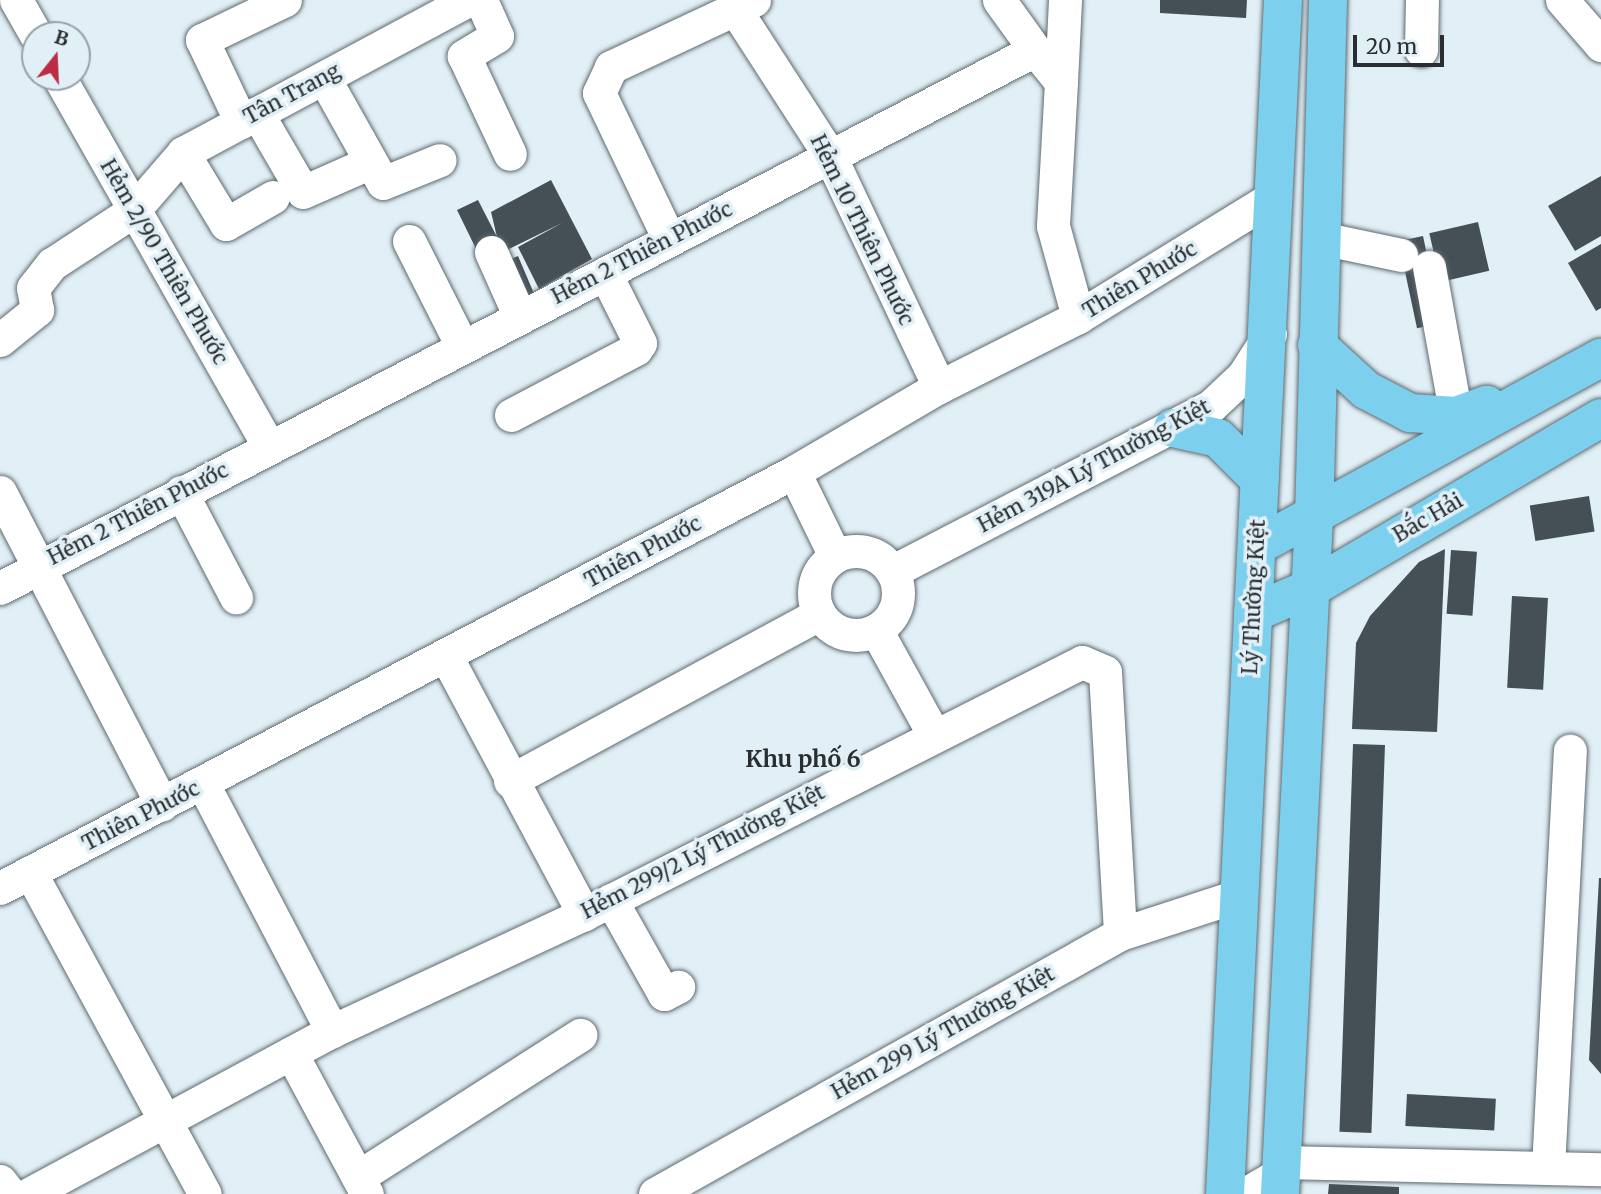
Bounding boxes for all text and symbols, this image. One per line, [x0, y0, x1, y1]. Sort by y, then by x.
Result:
north arrow [21, 21, 91, 91]
scale bar [1356, 21, 1447, 65]
text: B [52, 24, 72, 51]
text: 20 m [1366, 33, 1417, 60]
street label: Tân Trang [239, 58, 345, 130]
street label: Hẻm 10 Thiên Phước [805, 131, 919, 329]
street label: Hẻm 2/90 Thiên Phước [95, 155, 233, 369]
street label: Hẻm 2 Thiên Phước [548, 197, 736, 309]
street label: Thiên Phước [1078, 236, 1202, 324]
street label: Hẻm 319A Lý Thường Kiệt [973, 394, 1215, 538]
street label: Hẻm 2 Thiên Phước [44, 458, 232, 570]
street label: Bắc Hải [1389, 488, 1467, 548]
street label: Thiên Phước [580, 511, 706, 593]
street label: Lý Thường Kiệt [1237, 519, 1271, 675]
district label: Khu phố 6 [745, 745, 861, 773]
street label: Thiên Phước [78, 776, 204, 856]
street label: Hẻm 299/2 Lý Thường Kiệt [577, 780, 829, 924]
street label: Hẻm 299 Lý Thường Kiệt [827, 961, 1059, 1105]

